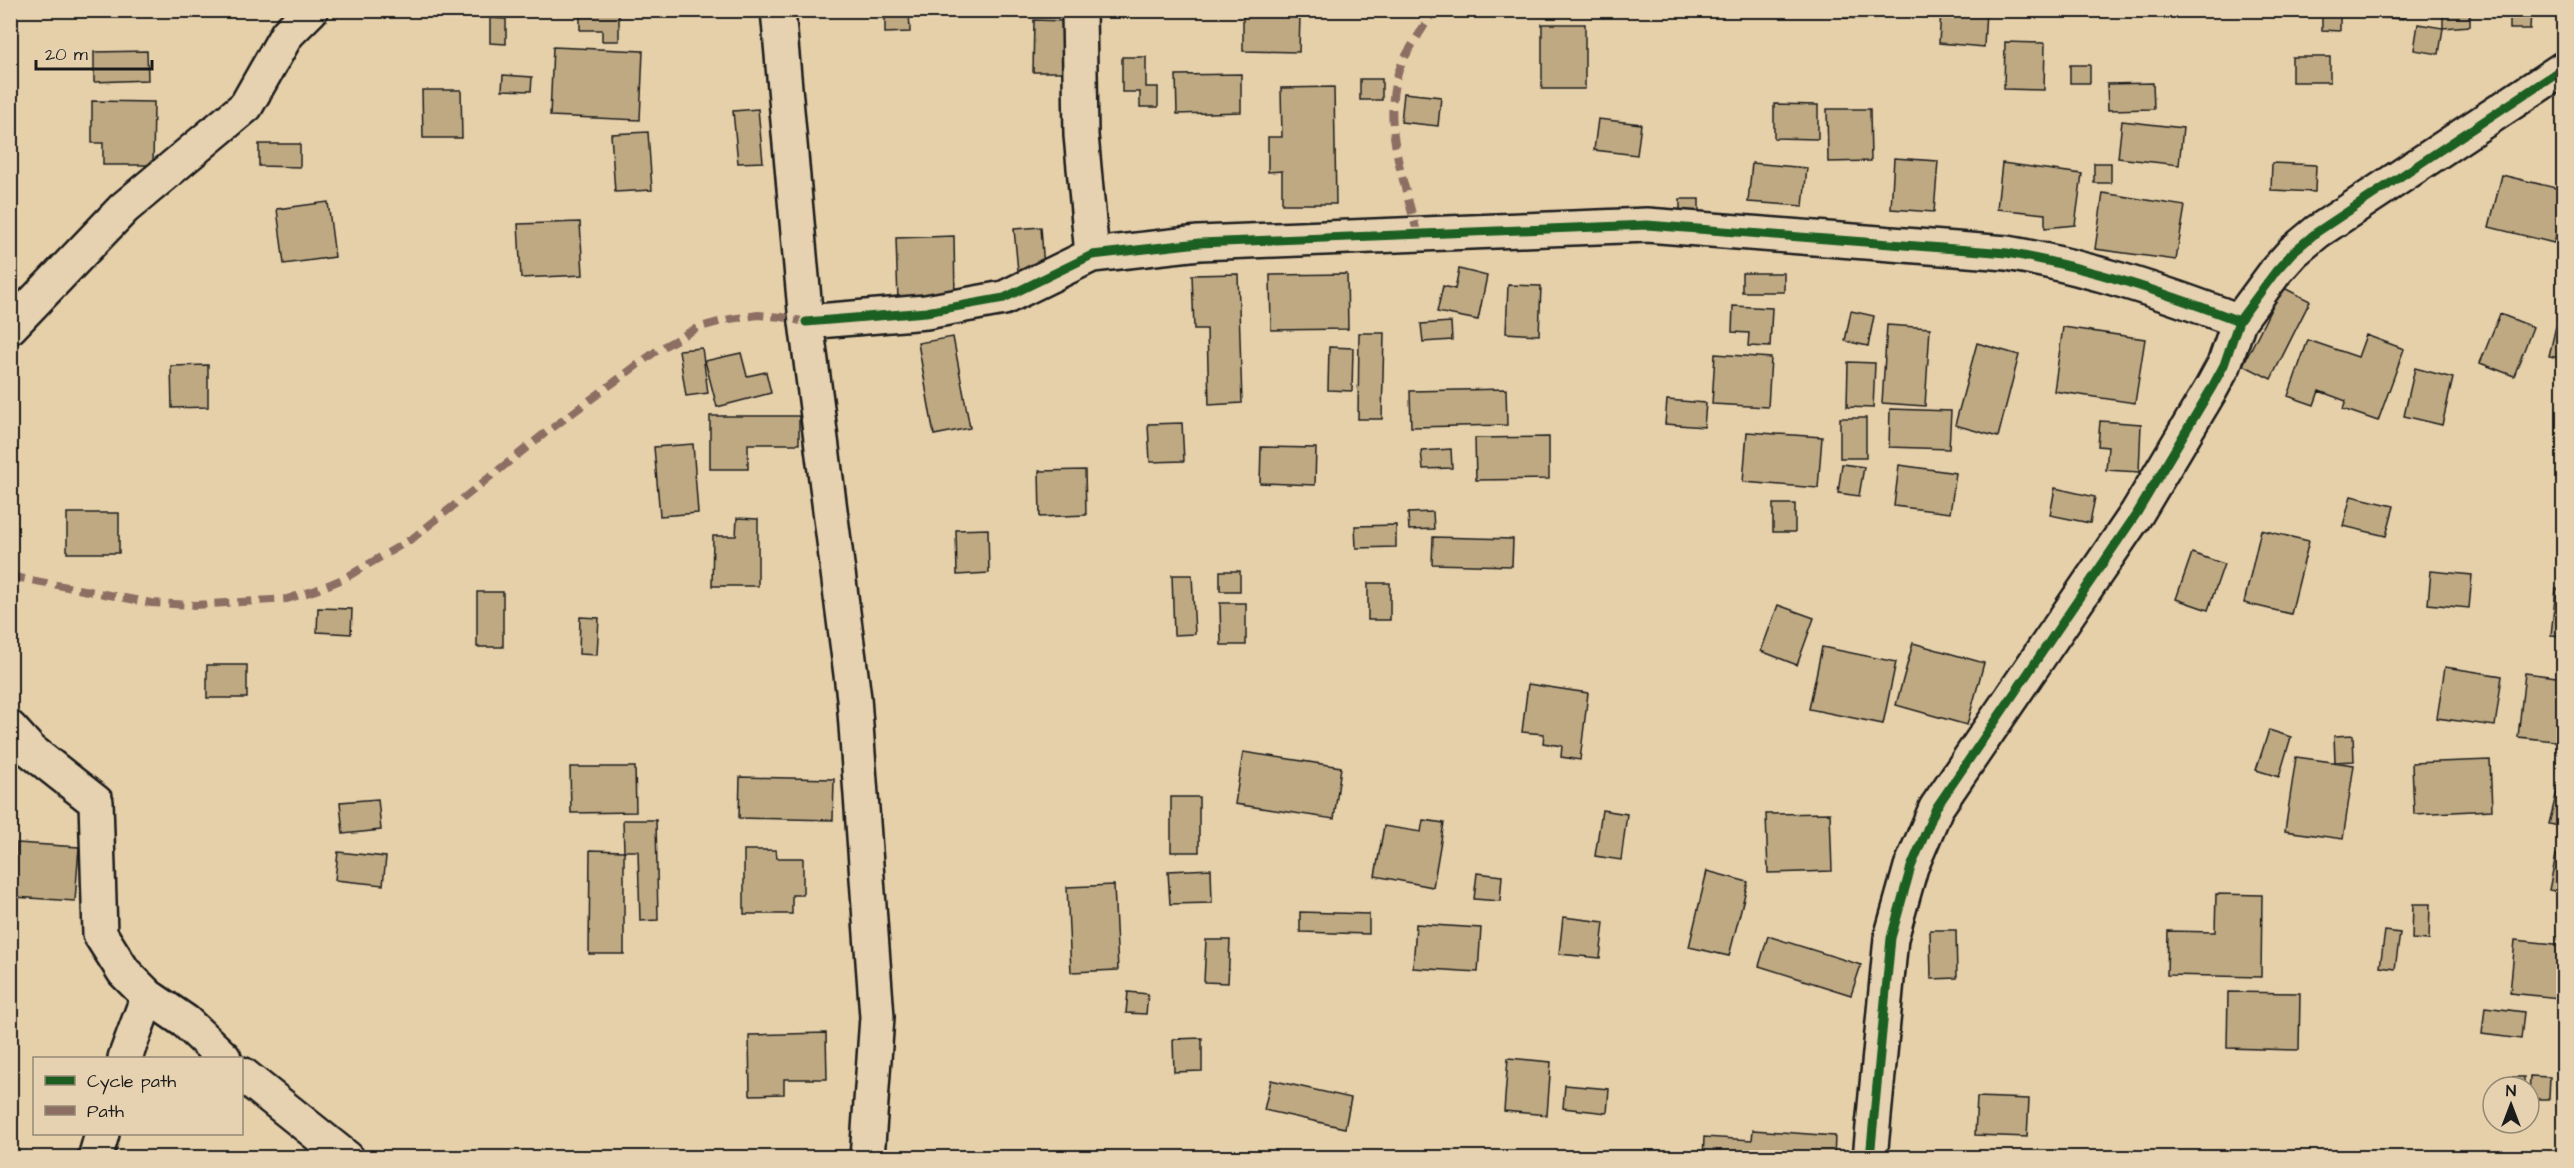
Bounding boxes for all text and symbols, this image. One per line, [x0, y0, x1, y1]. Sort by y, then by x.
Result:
scale bar [36, 33, 152, 71]
text: 20 m [45, 42, 88, 67]
legend [33, 1057, 243, 1135]
text: Cycle path [87, 1069, 176, 1095]
north arrow [2481, 1075, 2541, 1135]
text: N [2506, 1080, 2516, 1102]
text: Path [87, 1099, 124, 1124]

